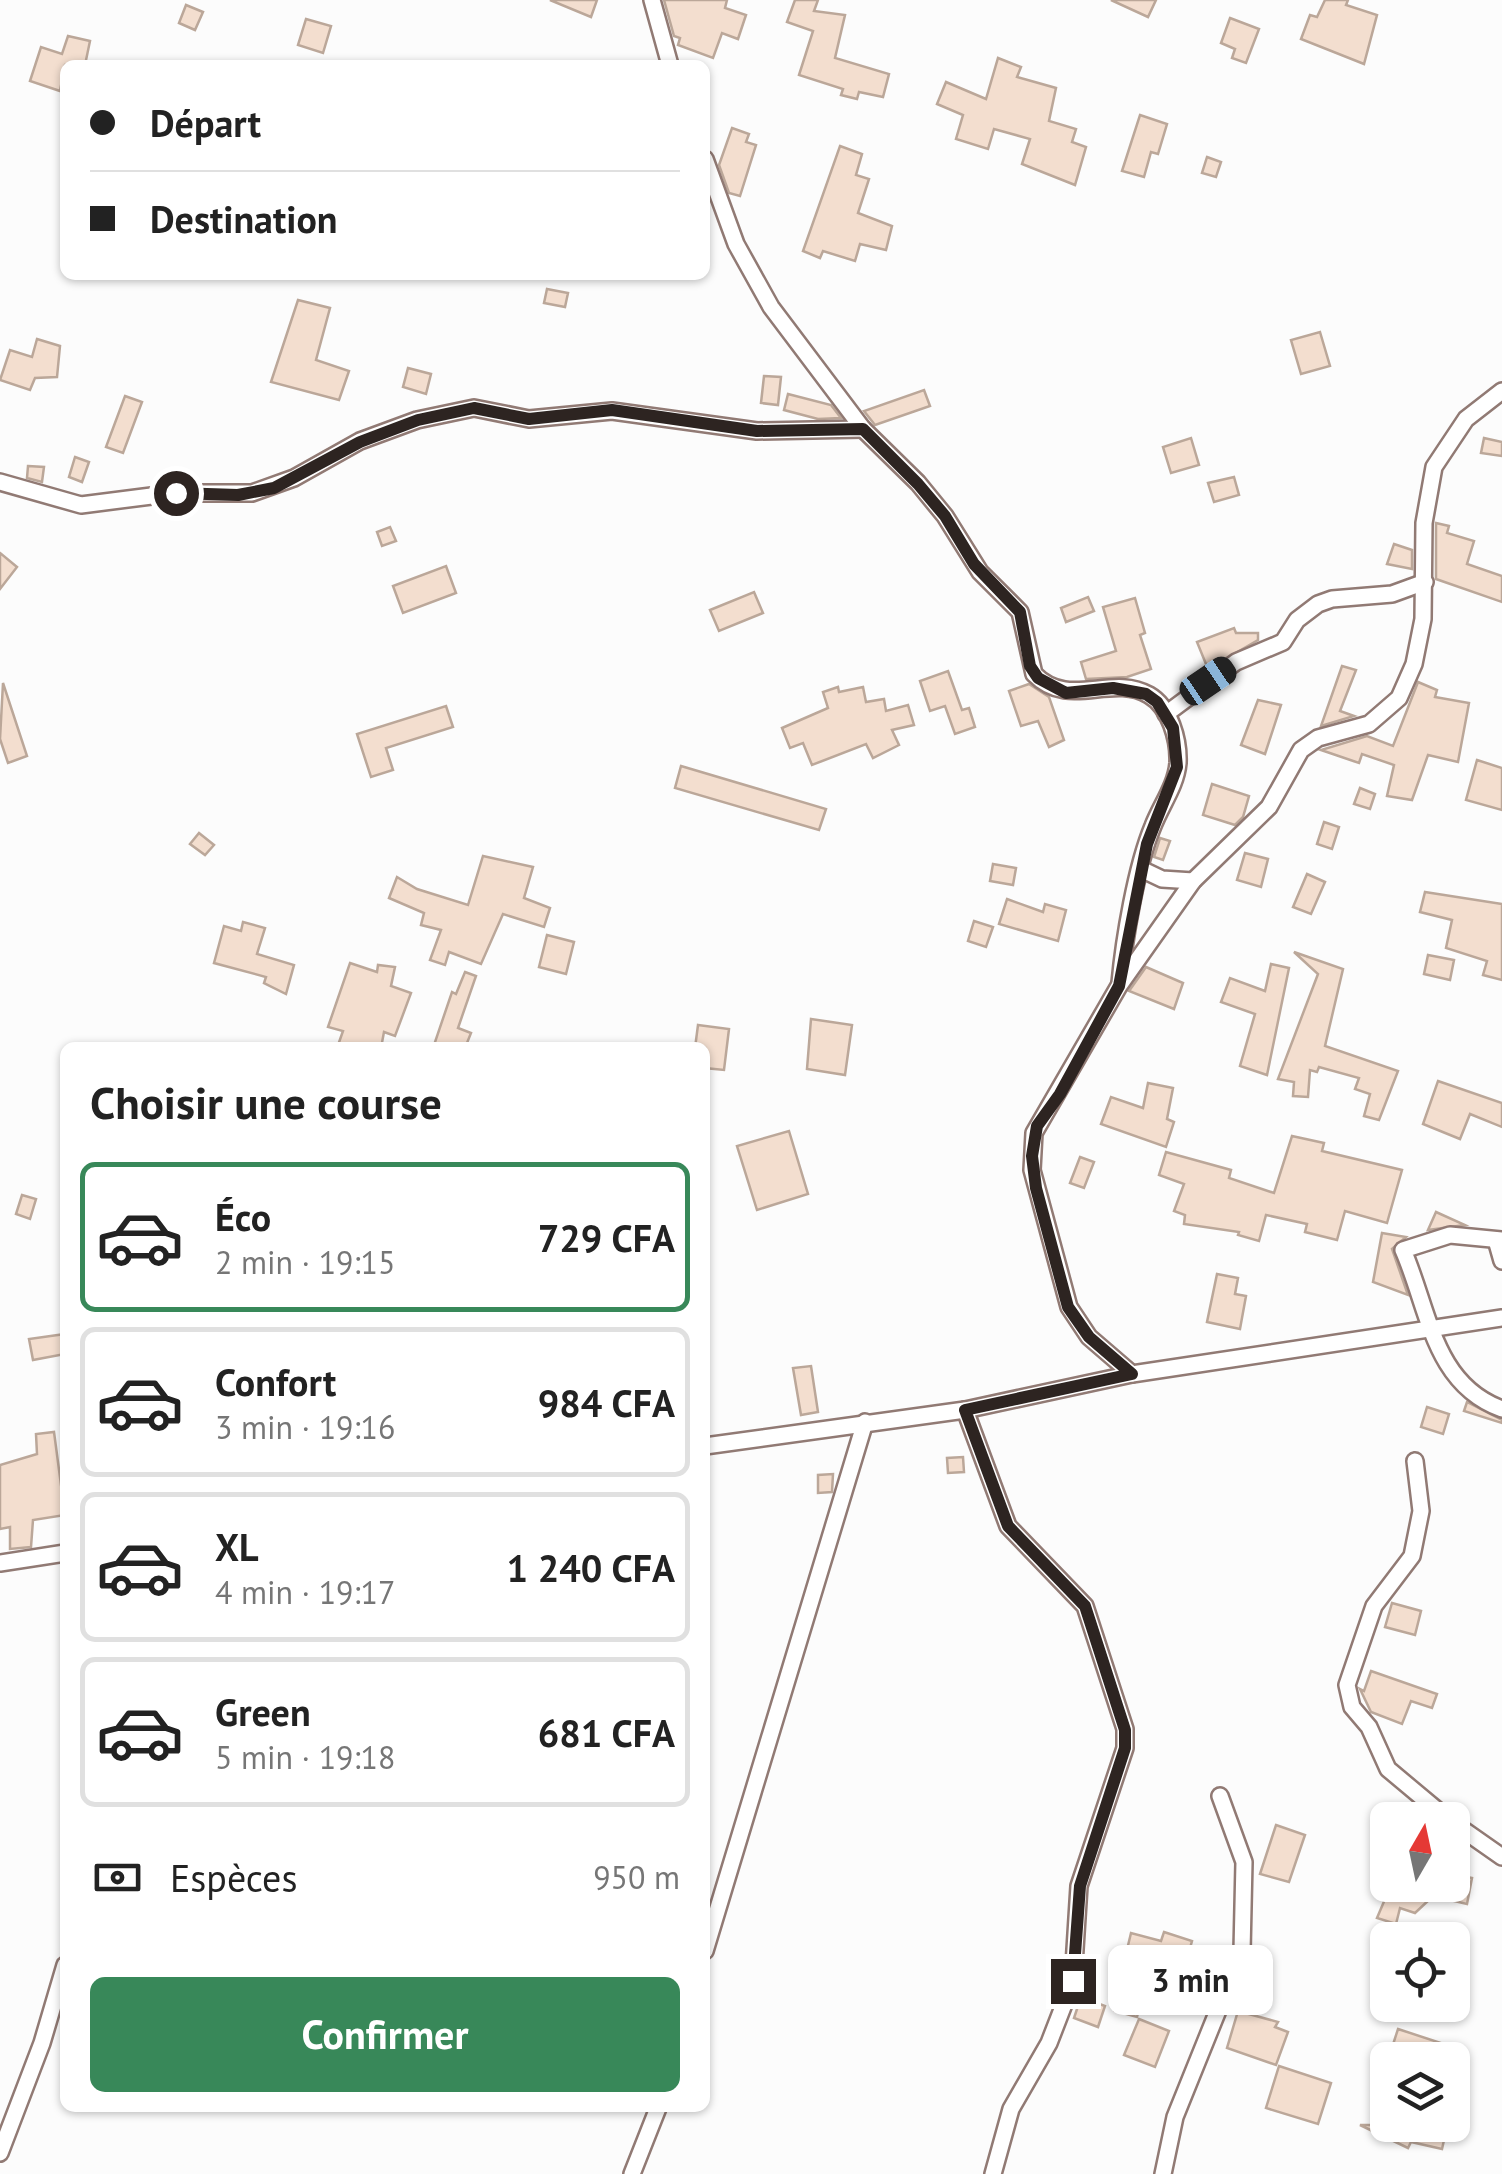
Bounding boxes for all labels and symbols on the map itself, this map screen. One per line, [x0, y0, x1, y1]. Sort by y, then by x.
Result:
route start [154, 471, 199, 516]
car [1175, 652, 1241, 710]
north arrow [1370, 1802, 1470, 1902]
callout: 3 min [1108, 1946, 1273, 2016]
route end [1051, 1959, 1096, 2004]

